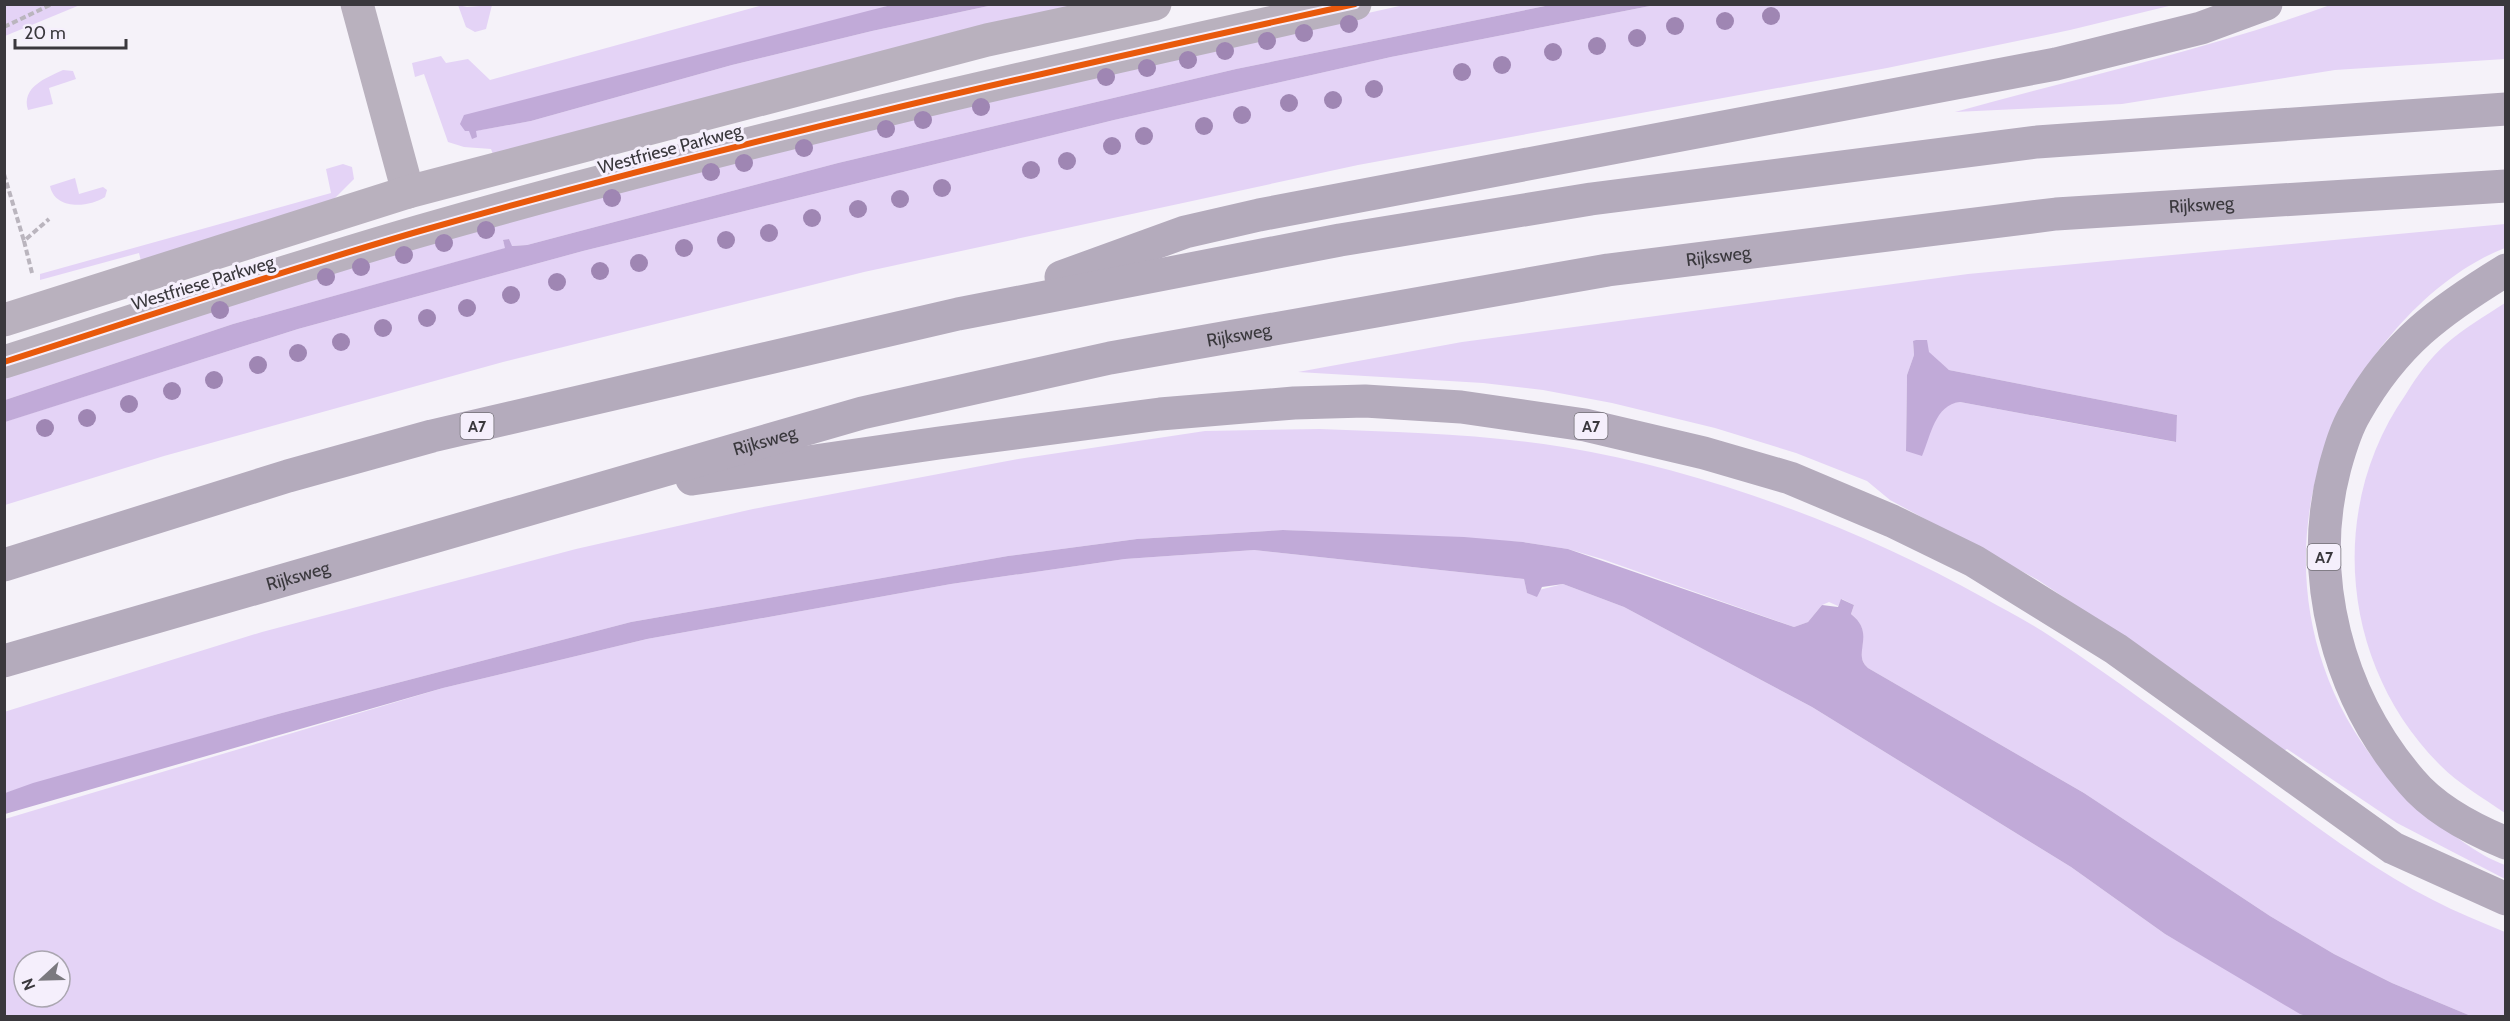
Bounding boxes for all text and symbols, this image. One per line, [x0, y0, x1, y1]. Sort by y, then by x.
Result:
scale bar [15, 12, 126, 50]
text: 20 m [24, 22, 66, 44]
street label: Westfriese Parkweg [596, 119, 745, 179]
street label: Rijksweg [2168, 192, 2236, 218]
street label: Rijksweg [1685, 241, 1753, 271]
street label: Westfriese Parkweg [129, 251, 278, 315]
street label: Rijksweg [1205, 319, 1274, 352]
road number: A7 [460, 413, 494, 439]
road number: A7 [1574, 413, 1608, 439]
street label: Rijksweg [731, 421, 800, 461]
road number: A7 [2308, 544, 2340, 570]
street label: Rijksweg [264, 556, 333, 596]
north arrow [12, 949, 72, 1009]
text: N [18, 976, 39, 993]

